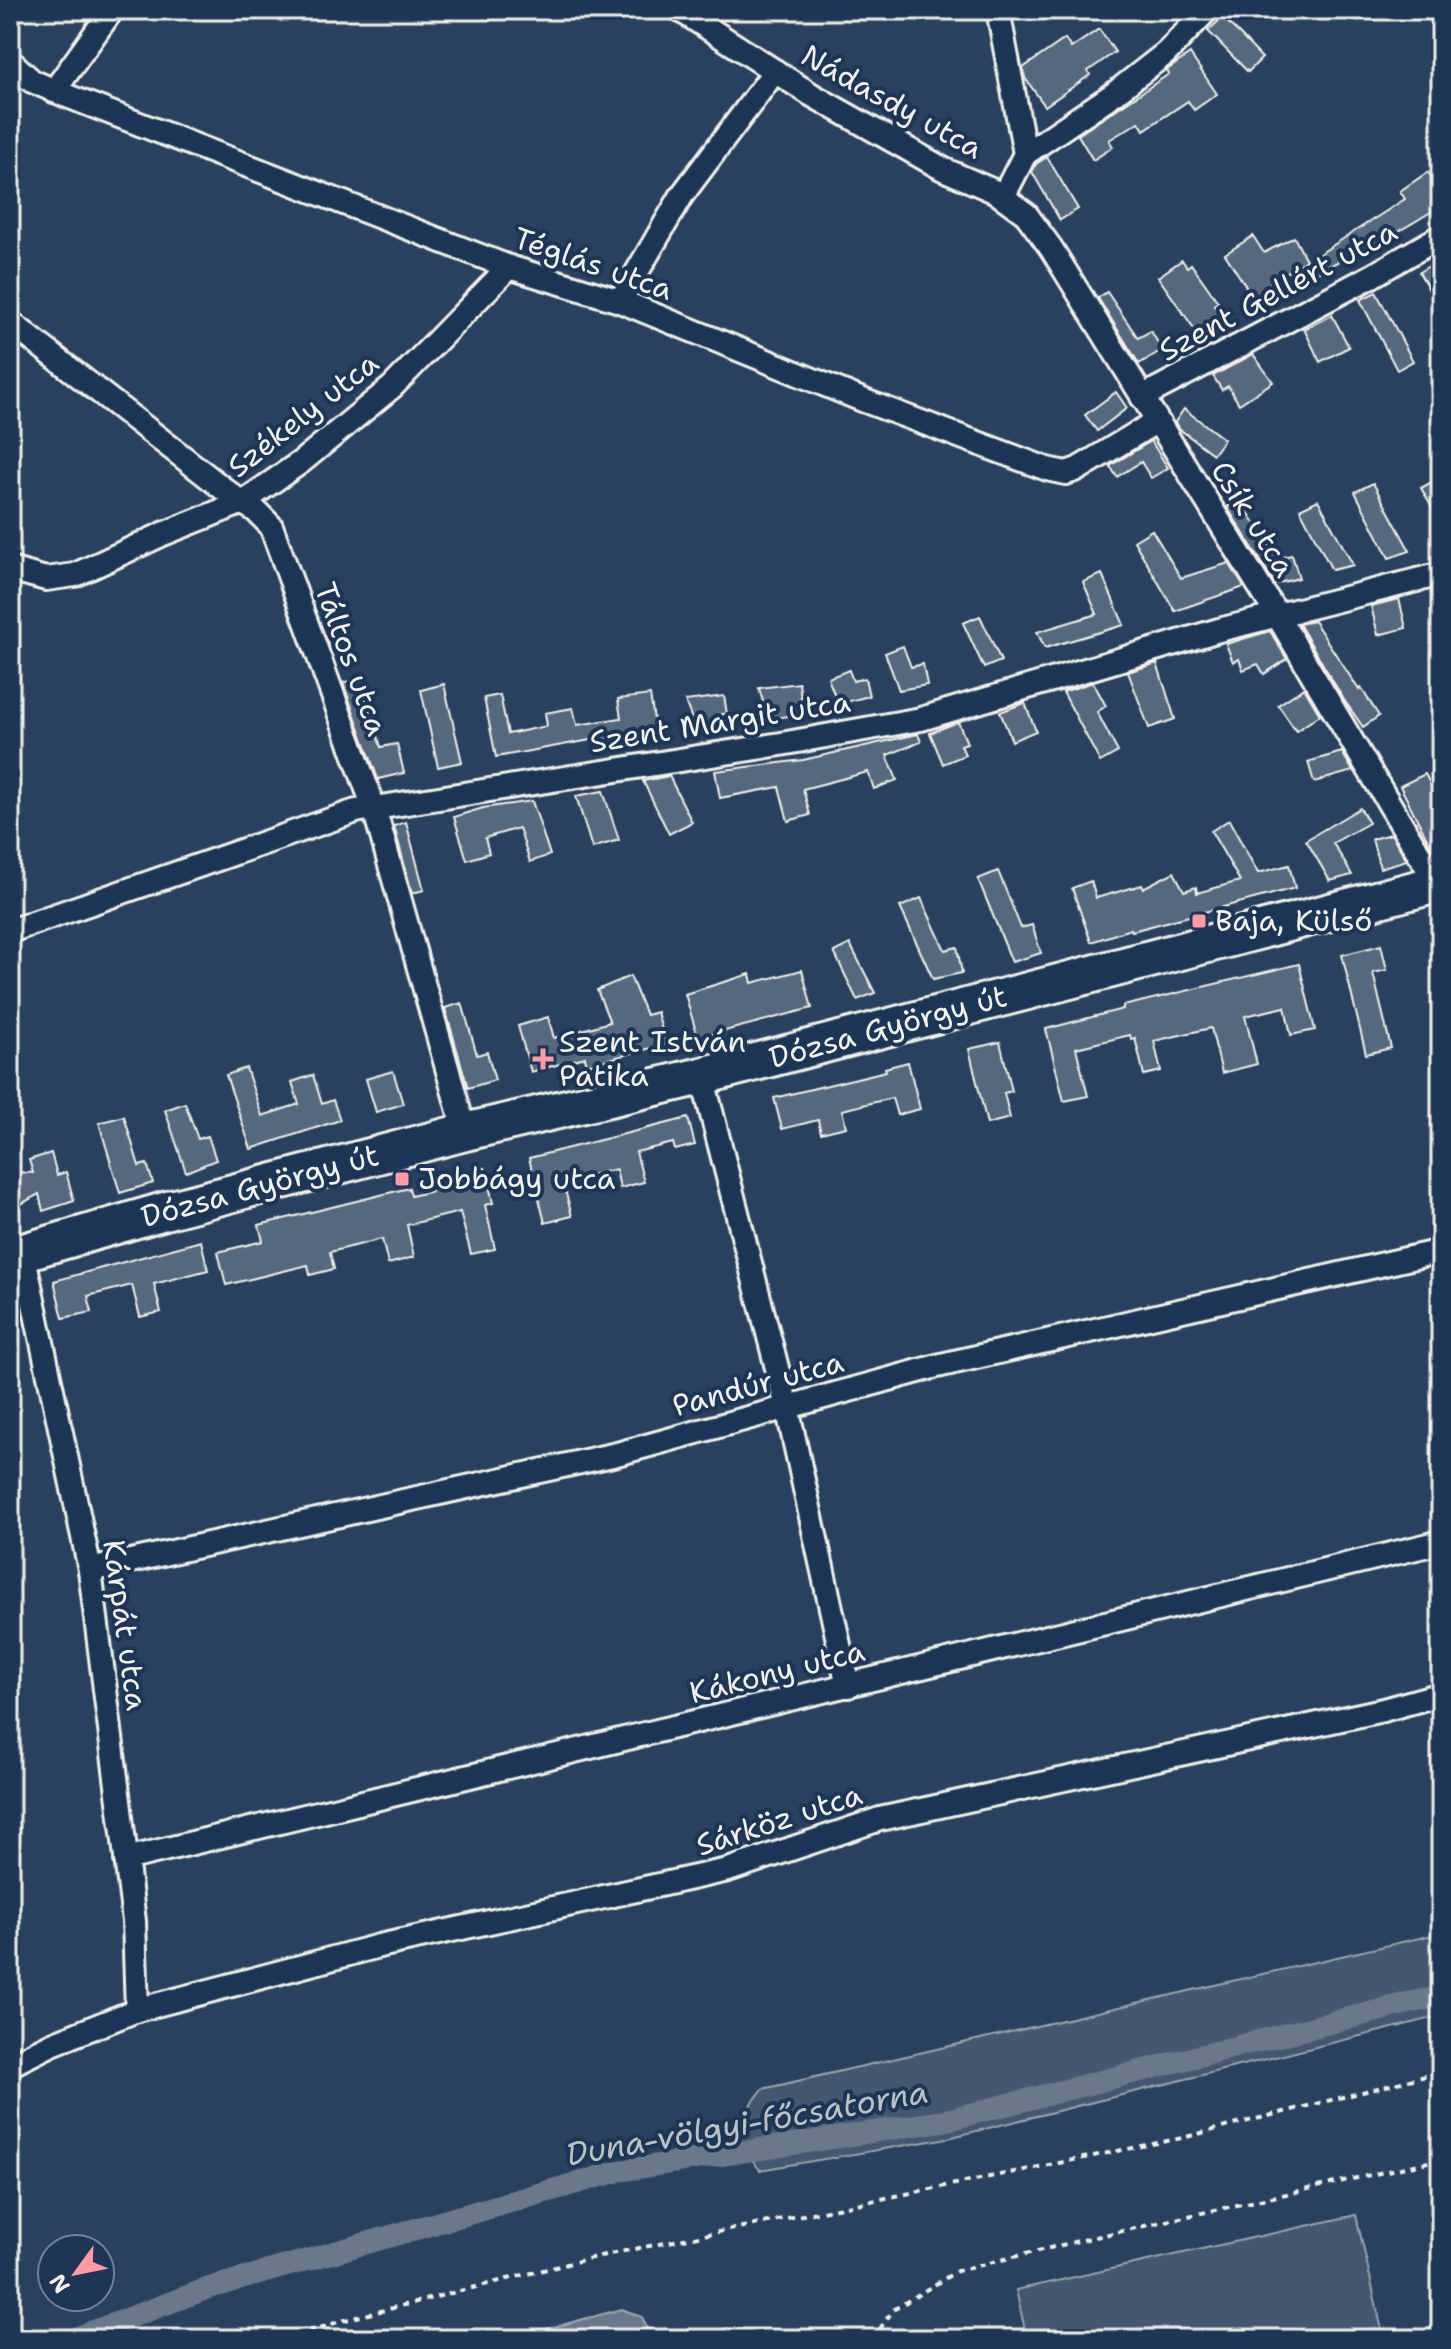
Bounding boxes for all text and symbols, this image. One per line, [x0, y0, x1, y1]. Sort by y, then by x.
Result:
street label: Nádasdy utca [794, 35, 991, 169]
street label: Szent Gellért utca [1152, 210, 1404, 371]
street label: Téglás utca [508, 217, 678, 310]
street label: Székely utca [219, 342, 387, 487]
street label: Csík utca [1202, 453, 1305, 585]
street label: Táltos utca [305, 577, 398, 741]
street label: Szent Margit utca [587, 681, 854, 762]
place label: Baja, Külső [1215, 900, 1372, 941]
marker: Baja, Külső [1190, 912, 1208, 930]
street label: Dózsa György út [765, 975, 1011, 1078]
place label: Szent István Patika [559, 1021, 746, 1096]
marker: Szent István Patika [534, 1050, 552, 1068]
street label: Dózsa György út [137, 1134, 383, 1237]
place label: Jobbágy utca [418, 1158, 616, 1199]
marker: Jobbágy utca [393, 1170, 411, 1188]
street label: Pandúr utca [668, 1341, 848, 1426]
street label: Kárpát utca [93, 1537, 158, 1713]
street label: Kákony utca [685, 1630, 869, 1713]
street label: Sárköz utca [691, 1773, 867, 1866]
water label: Duna-völgyi-főcsatorna [562, 2069, 931, 2176]
north arrow [36, 2233, 116, 2313]
text: N [43, 2268, 77, 2299]

